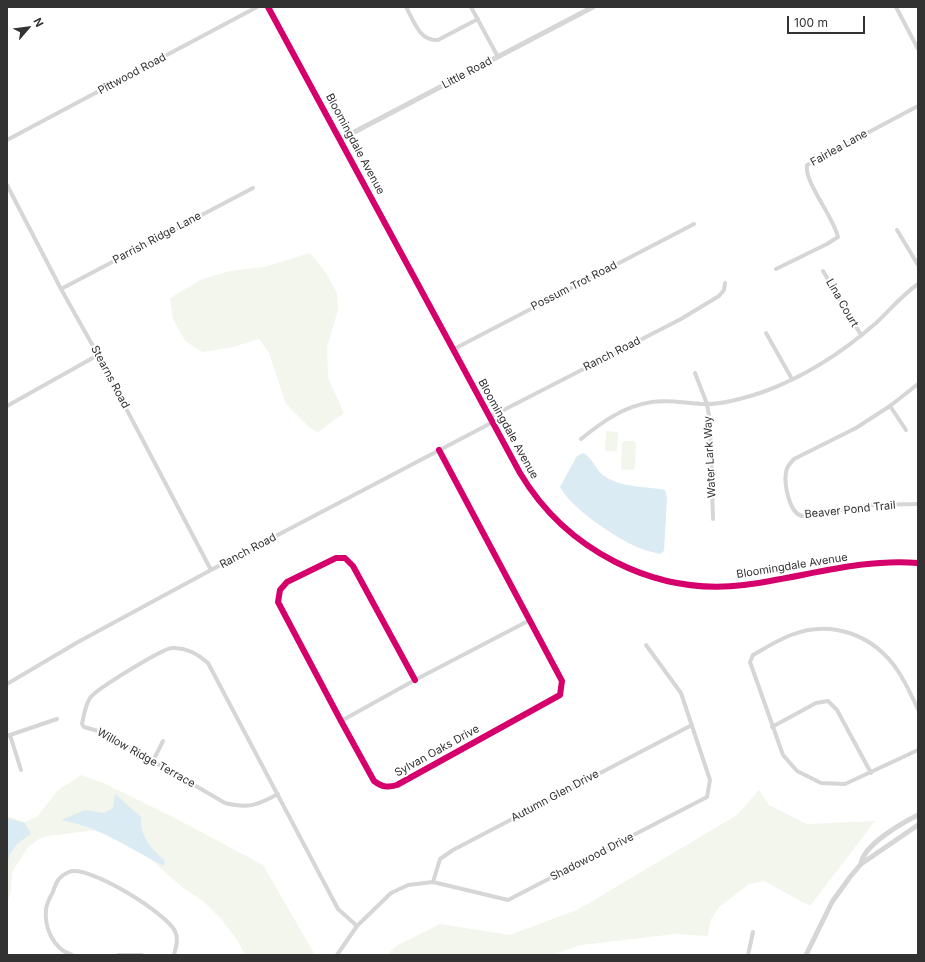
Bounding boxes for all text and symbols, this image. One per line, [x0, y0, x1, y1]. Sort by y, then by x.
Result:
north arrow [8, 8, 48, 48]
scale bar [789, 8, 867, 34]
text: N [30, 15, 47, 29]
text: 100 m [794, 15, 828, 30]
street label: Pittwood Road [96, 51, 168, 97]
street label: Little Road [440, 54, 494, 92]
street label: Bloomingdale Avenue [323, 91, 387, 197]
street label: Fairlea Lane [808, 127, 870, 169]
street label: Parrish Ridge Lane [111, 209, 203, 267]
street label: Possum Trot Road [529, 259, 619, 313]
street label: Lina Court [823, 276, 861, 330]
street label: Ranch Road [581, 334, 643, 374]
street label: Stearns Road [88, 343, 132, 411]
street label: Bloomingdale Avenue [475, 377, 541, 481]
street label: Water Lark Way [701, 416, 719, 498]
street label: Beaver Pond Trail [804, 499, 896, 521]
street label: Ranch Road [217, 531, 279, 571]
street label: Bloomingdale Avenue [735, 551, 849, 581]
street label: Sylvan Oaks Drive [392, 722, 482, 780]
street label: Willow Ridge Terrace [95, 726, 197, 790]
street label: Autumn Glen Drive [509, 767, 601, 825]
street label: Shadowood Drive [548, 830, 636, 884]

